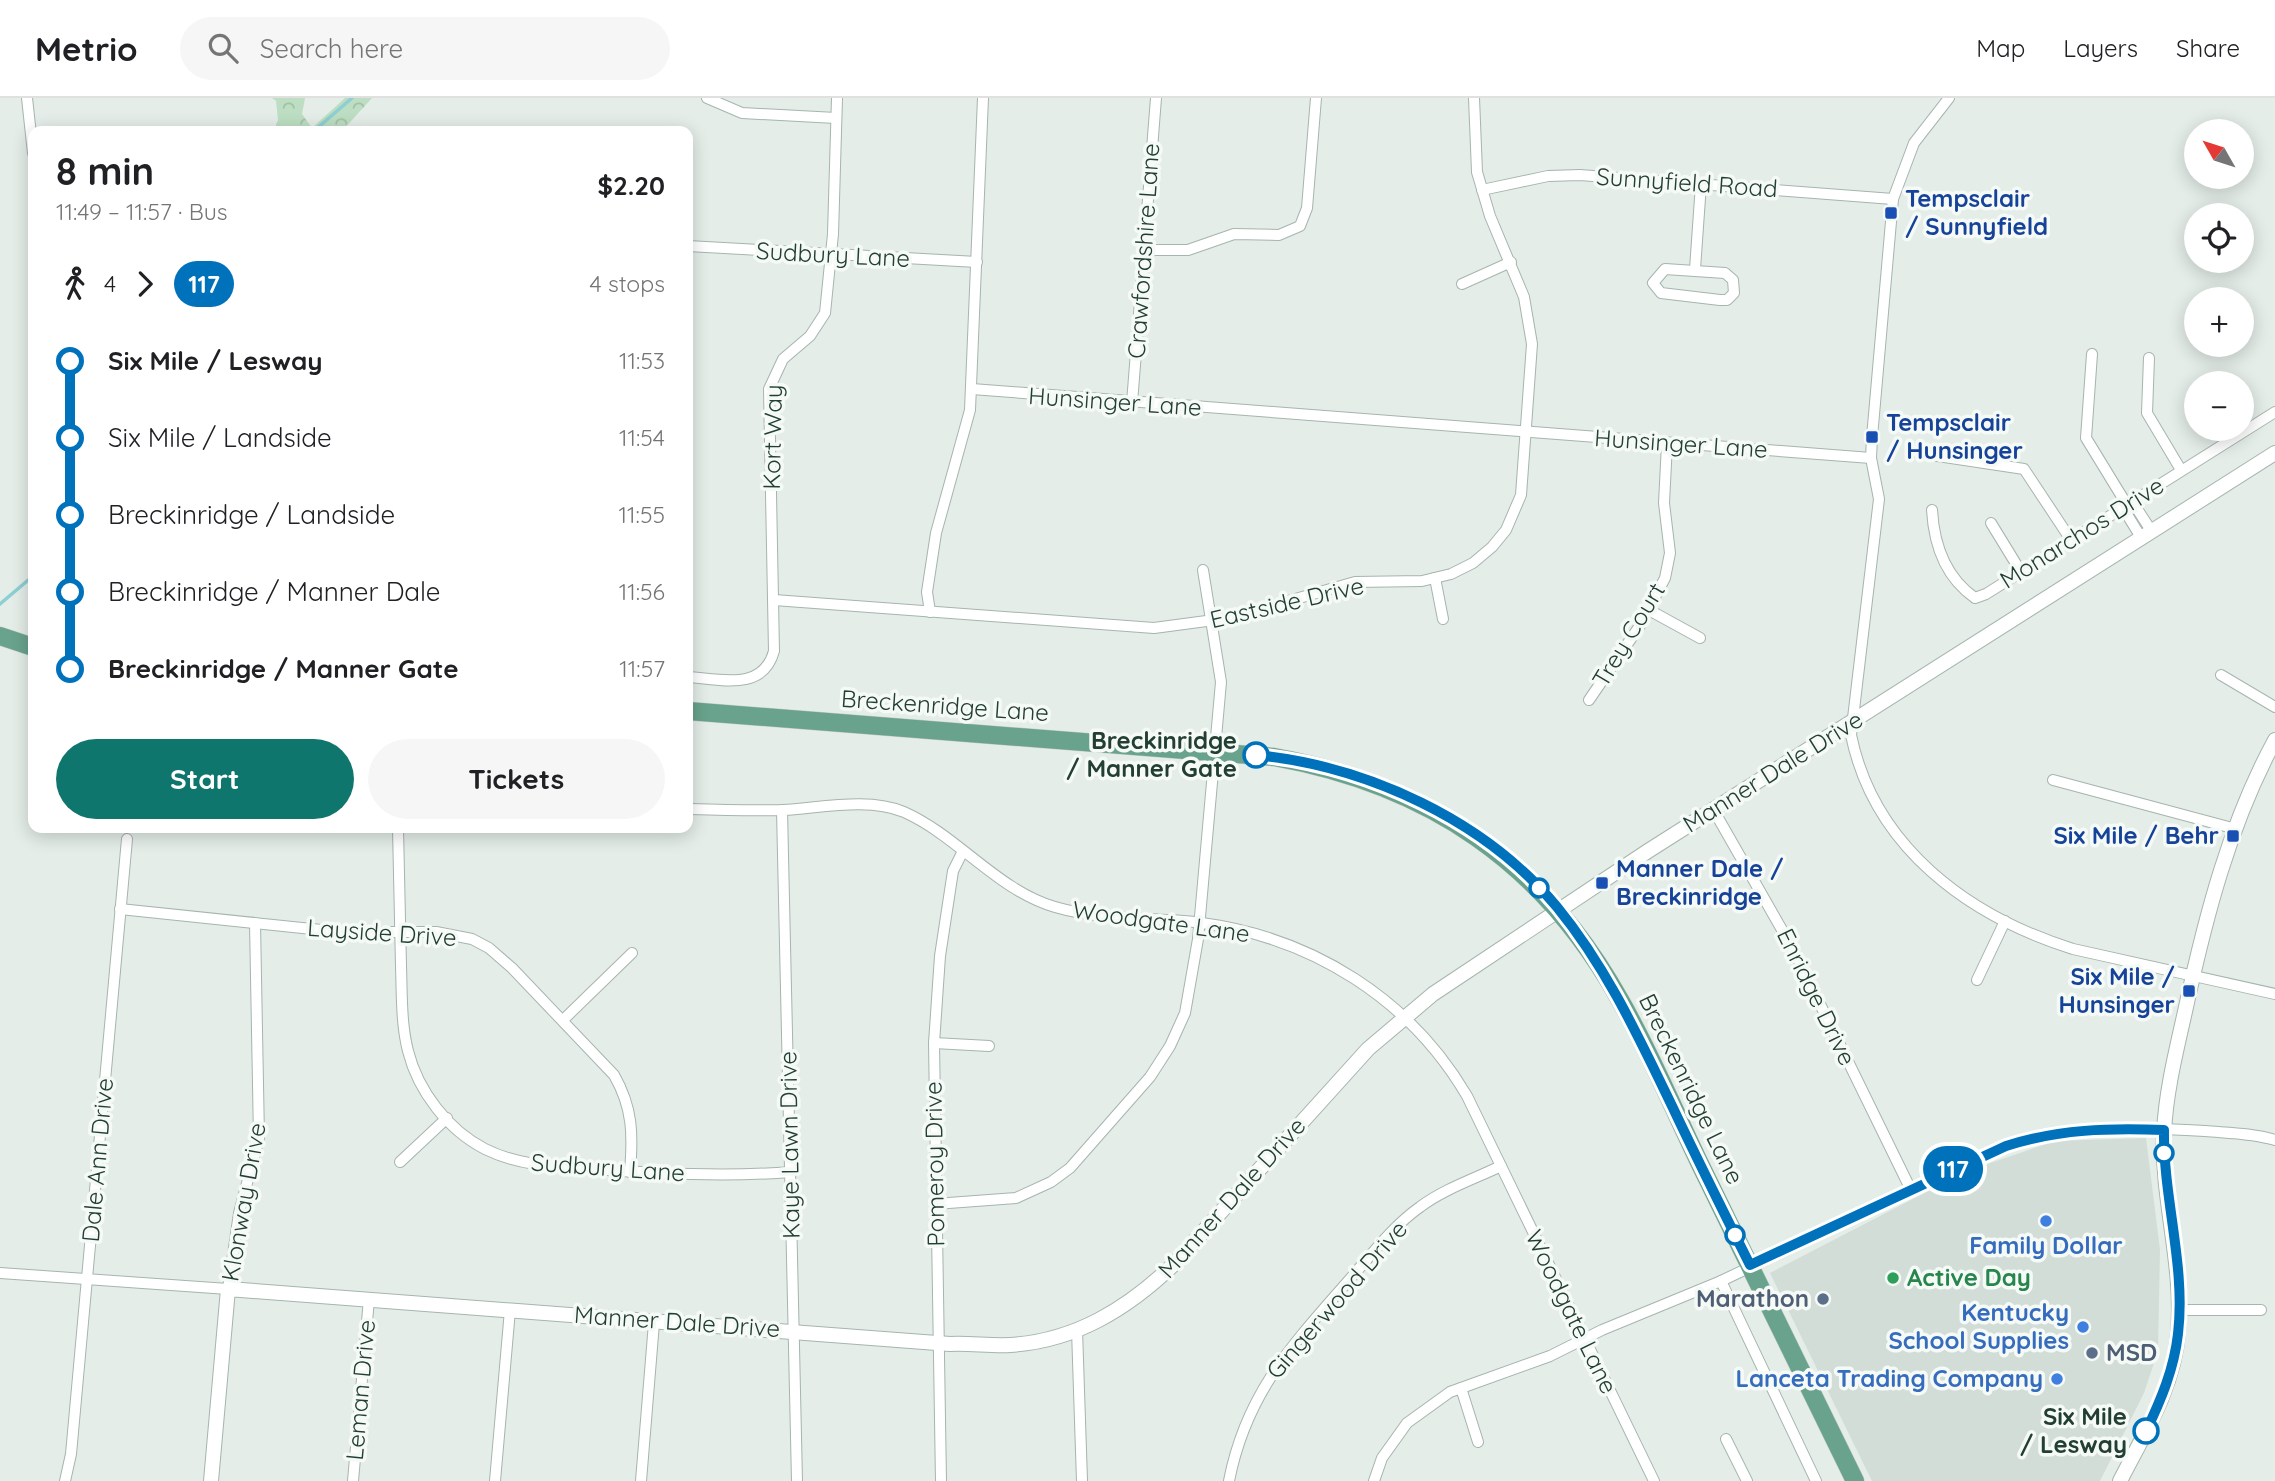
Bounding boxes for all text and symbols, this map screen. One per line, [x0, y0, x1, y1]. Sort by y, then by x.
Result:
search box [180, 17, 670, 80]
text: Metrio [35, 28, 138, 69]
icon: search [204, 29, 242, 67]
text: Search here [260, 32, 403, 65]
text: Map [1976, 33, 2025, 63]
text: Layers [2063, 33, 2138, 63]
text: Share [2176, 33, 2240, 63]
north arrow [2184, 119, 2254, 189]
map controls [2184, 119, 2254, 441]
street label: Crawfordshire Lane [1120, 142, 1166, 360]
text: 8 min [56, 147, 154, 195]
street label: Sunnyfield Road [1595, 161, 1779, 203]
text: $2.20 [597, 169, 665, 202]
place label: Tempsclair / Sunnyfield [1905, 183, 2048, 241]
text: 11:49 – 11:57 · Bus [56, 197, 228, 226]
button: locate [2184, 203, 2254, 273]
marker: Tempsclair / Sunnyfield [1883, 205, 1899, 221]
street label: Sudbury Lane [755, 235, 911, 273]
icon: walk [56, 265, 94, 303]
icon: forward [126, 265, 164, 303]
text: 4 [104, 269, 116, 298]
text: 117 [188, 269, 220, 299]
text: 4 stops [590, 269, 665, 298]
button: + [2184, 287, 2254, 357]
text: Six Mile / Lesway [108, 344, 323, 377]
text: 11:53 [619, 346, 665, 375]
button: − [2184, 371, 2254, 441]
street label: Hunsinger Lane [1027, 380, 1203, 422]
street label: Kort Way [756, 384, 788, 490]
place label: Tempsclair / Hunsinger [1886, 407, 2023, 465]
text: Six Mile / Landside [108, 421, 332, 454]
street label: Hunsinger Lane [1593, 422, 1769, 464]
text: 11:54 [619, 423, 665, 452]
marker: Tempsclair / Hunsinger [1864, 429, 1880, 445]
street label: Monarchos Drive [1994, 470, 2169, 595]
text: Breckinridge / Landside [108, 498, 395, 531]
text: 11:55 [619, 500, 665, 529]
street label: Eastside Drive [1207, 570, 1367, 634]
text: Breckinridge / Manner Dale [108, 575, 441, 608]
text: 11:56 [619, 577, 665, 606]
street label: Trey Court [1585, 577, 1671, 692]
text: Breckinridge / Manner Gate [108, 652, 459, 685]
text: 11:57 [619, 654, 665, 683]
street label: Breckenridge Lane [840, 683, 1050, 727]
street label: Manner Dale Drive [1677, 704, 1868, 839]
place label: Breckinridge / Manner Gate [1066, 725, 1237, 783]
button: Start [56, 739, 354, 819]
button: Tickets [368, 739, 665, 819]
marker: Breckinridge / Manner Gate [1243, 742, 1269, 768]
place label: Six Mile / Behr [2053, 820, 2219, 850]
marker: Six Mile / Behr [2225, 828, 2241, 844]
place label: Manner Dale / Breckinridge [1616, 853, 1784, 911]
marker: Manner Dale / Breckinridge [1594, 875, 1610, 891]
unlabelled marker [1529, 878, 1549, 898]
street label: Woodgate Lane [1071, 894, 1252, 948]
street label: Layside Drive [306, 912, 458, 952]
street label: Enridge Drive [1771, 923, 1863, 1070]
place label: Six Mile / Hunsinger [2058, 961, 2175, 1019]
marker: Six Mile / Hunsinger [2181, 983, 2197, 999]
street label: Breckenridge Lane [1633, 988, 1751, 1189]
street label: Kaye Lawn Drive [772, 1051, 806, 1239]
street label: Dale Ann Drive [75, 1077, 119, 1243]
street label: Pomeroy Drive [918, 1081, 950, 1247]
street label: Manner Dale Drive [1151, 1111, 1311, 1284]
street label: Klonway Drive [214, 1120, 272, 1283]
unlabelled marker [2154, 1143, 2174, 1163]
line badge: 117 [1913, 1146, 1993, 1192]
street label: Sudbury Lane [530, 1147, 686, 1187]
text: 117 [1937, 1154, 1969, 1184]
marker: Family Dollar [2038, 1213, 2054, 1229]
street label: Gingerwood Drive [1259, 1214, 1413, 1385]
street label: Woodgate Lane [1519, 1225, 1625, 1398]
unlabelled marker [1725, 1225, 1745, 1245]
place label: Family Dollar [1969, 1230, 2123, 1260]
place label: Active Day [1907, 1262, 2031, 1292]
marker: Active Day [1885, 1270, 1901, 1286]
place label: Marathon [1696, 1283, 1809, 1313]
marker: Marathon [1815, 1291, 1831, 1307]
place label: Kentucky School Supplies [1889, 1297, 2069, 1355]
street label: Manner Dale Drive [573, 1299, 781, 1343]
street label: Leman Drive [339, 1318, 381, 1461]
marker: Kentucky School Supplies [2075, 1319, 2091, 1335]
place label: MSD [2106, 1337, 2157, 1367]
marker: MSD [2084, 1345, 2100, 1361]
place label: Lanceta Trading Company [1735, 1363, 2043, 1393]
marker: Lanceta Trading Company [2049, 1371, 2065, 1387]
place label: Six Mile / Lesway [2020, 1401, 2127, 1459]
marker: Six Mile / Lesway [2133, 1418, 2159, 1444]

